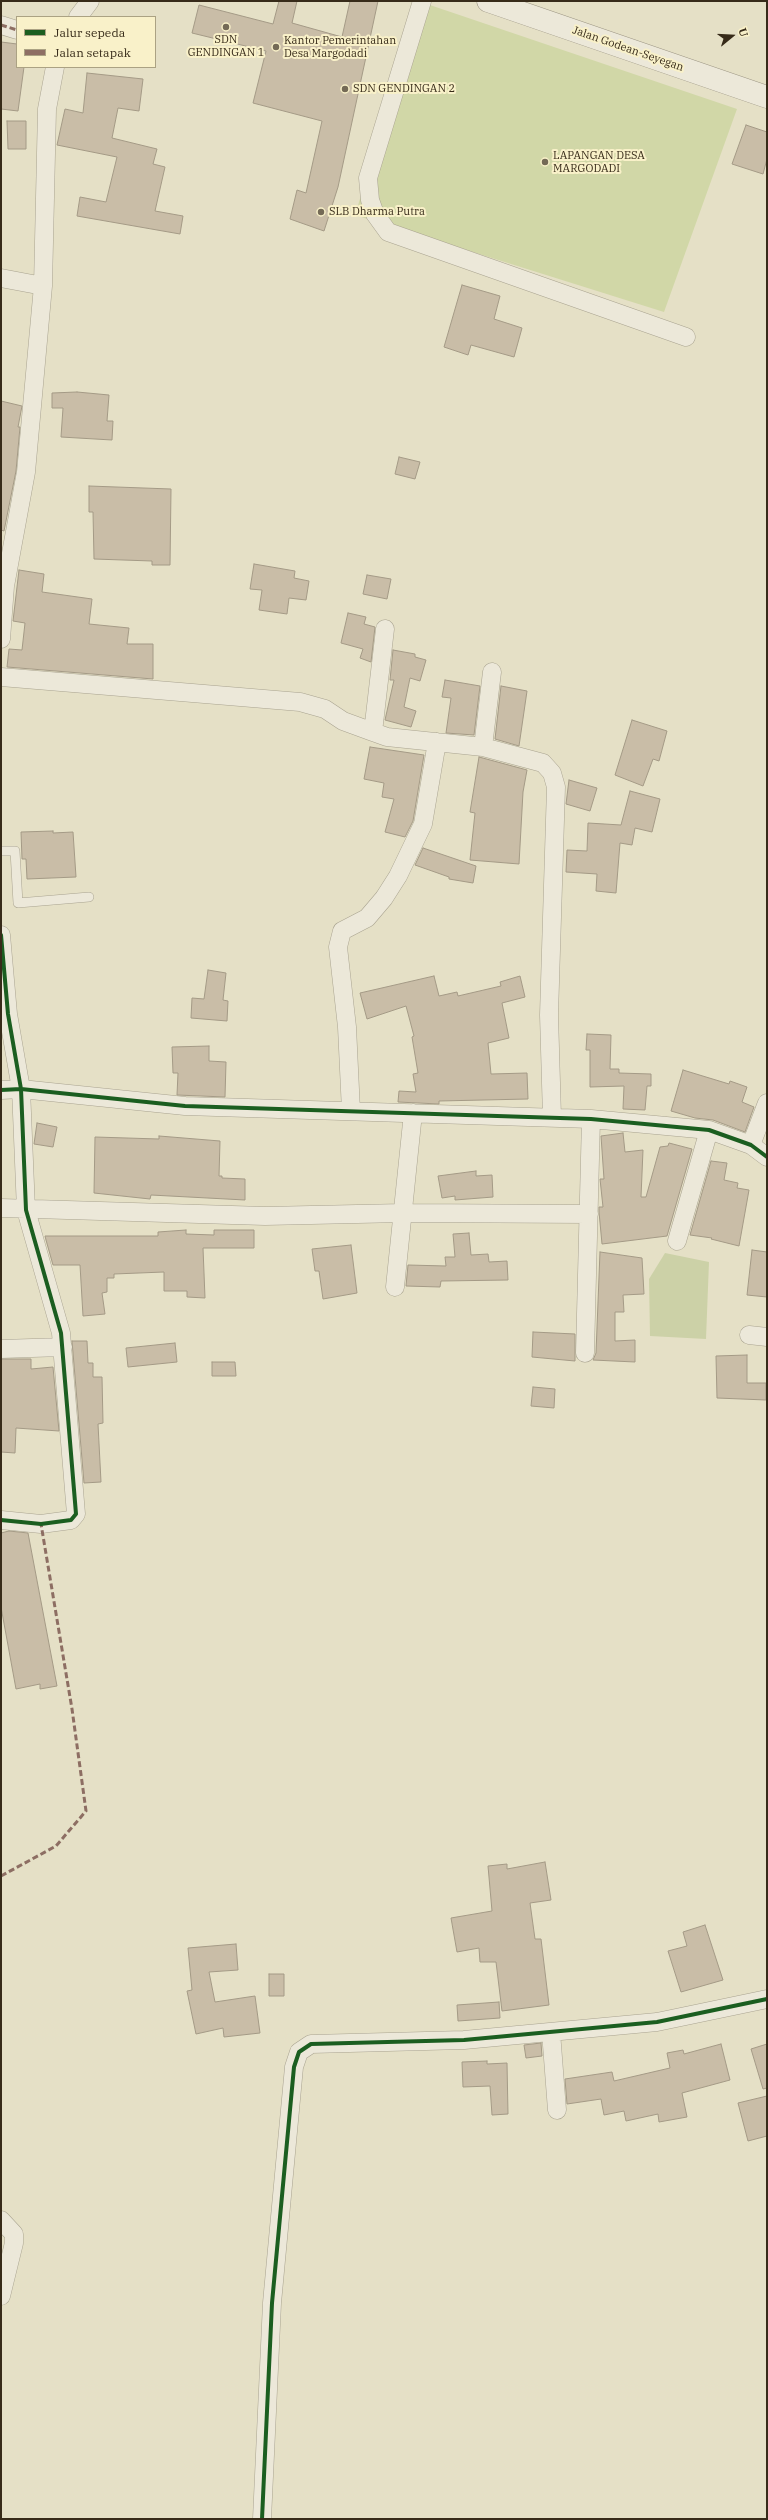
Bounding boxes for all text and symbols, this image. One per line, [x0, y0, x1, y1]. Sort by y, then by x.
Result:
legend [16, 16, 156, 68]
north arrow [712, 16, 752, 56]
marker: SDN GENDINGAN 1 [221, 22, 231, 32]
street label: Jalan Godean-Seyegan [571, 24, 685, 74]
text: Jalur sepeda [54, 25, 125, 40]
text: U [735, 26, 751, 38]
place label: SDN GENDINGAN 1 [188, 33, 264, 59]
place label: Kantor Pemerintahan Desa Margodadi [284, 34, 396, 60]
marker: Kantor Pemerintahan Desa Margodadi [271, 42, 281, 52]
text: Jalan setapak [54, 45, 131, 60]
place label: SDN GENDINGAN 2 [353, 82, 455, 96]
marker: SDN GENDINGAN 2 [340, 84, 350, 94]
place label: LAPANGAN DESA MARGODADI [553, 149, 645, 175]
marker: LAPANGAN DESA MARGODADI [540, 157, 550, 167]
place label: SLB Dharma Putra [329, 205, 425, 219]
marker: SLB Dharma Putra [316, 207, 326, 217]

